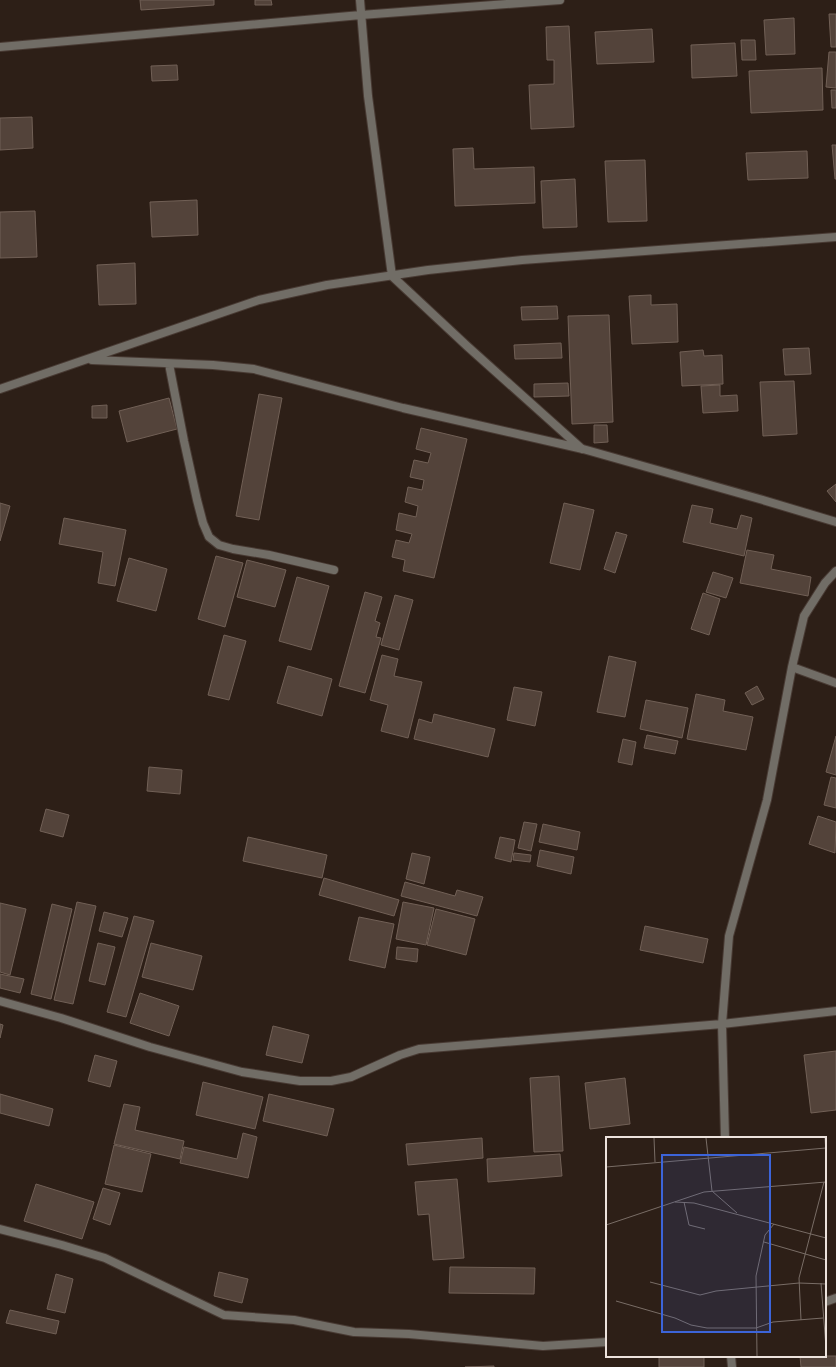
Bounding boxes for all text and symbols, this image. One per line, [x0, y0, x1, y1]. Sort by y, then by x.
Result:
inset map [606, 1137, 826, 1357]

